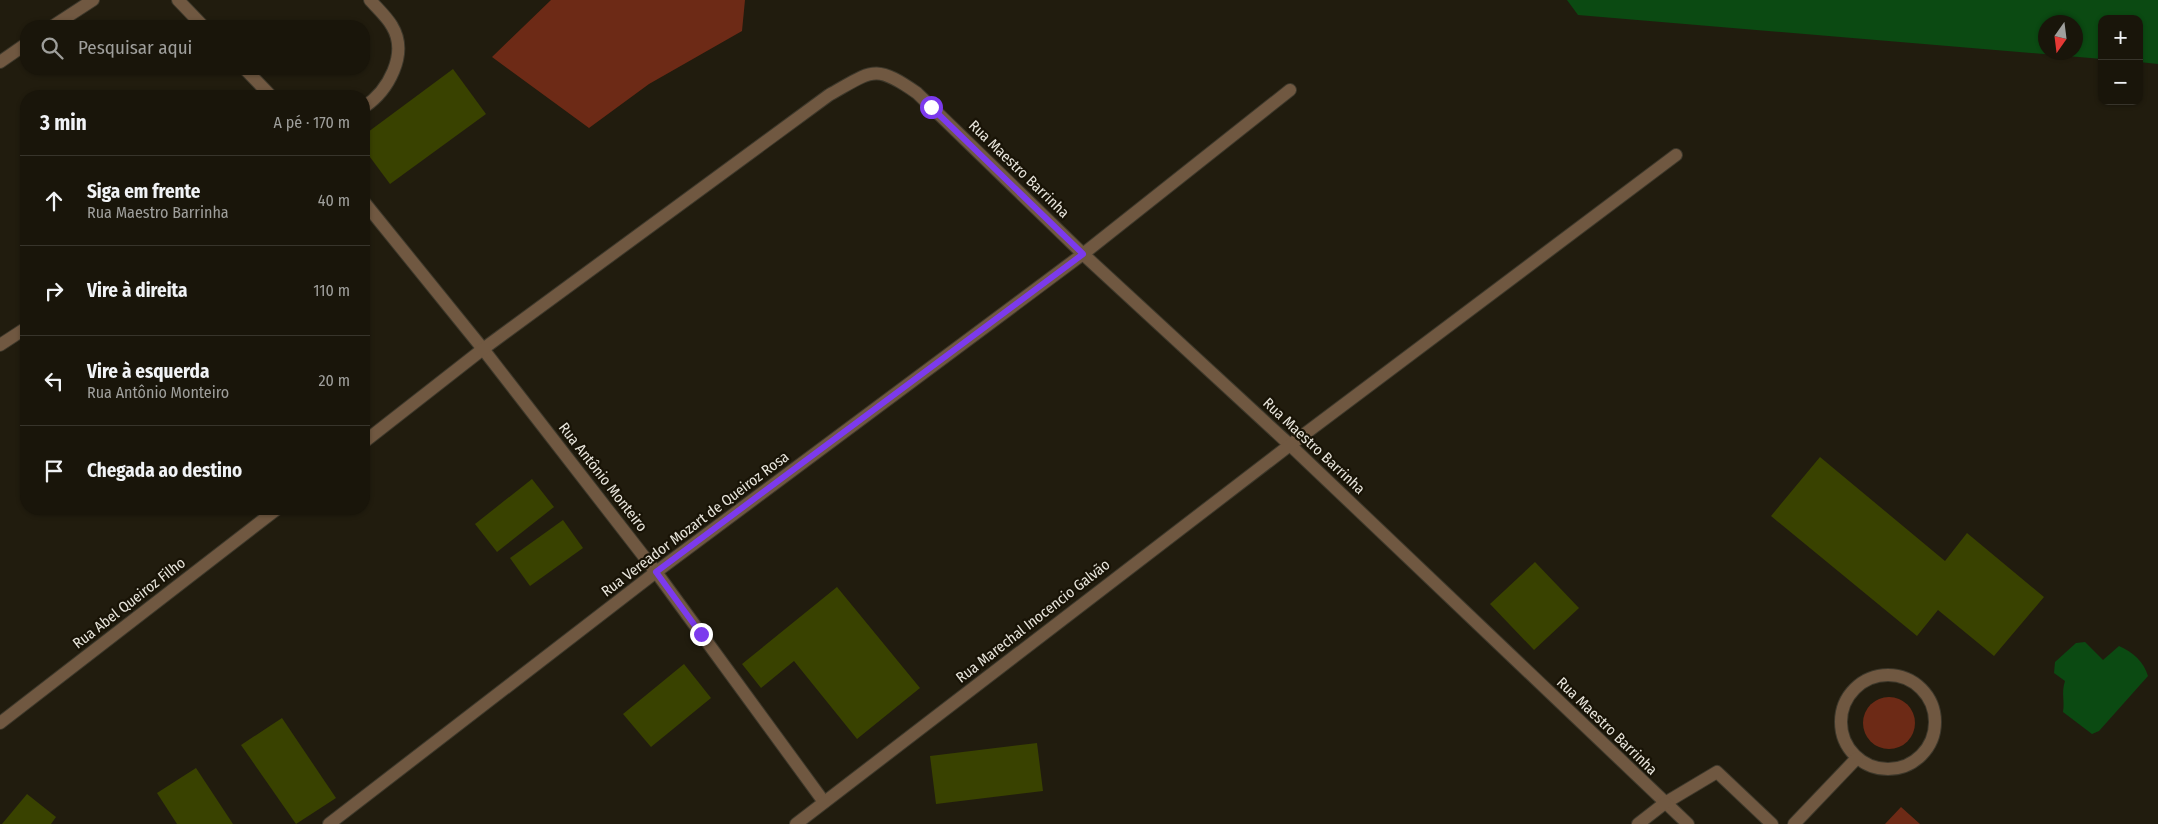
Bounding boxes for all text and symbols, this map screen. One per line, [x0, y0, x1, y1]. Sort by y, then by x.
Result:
north arrow [2038, 15, 2083, 60]
map controls [2098, 15, 2143, 105]
button: + [2098, 15, 2143, 60]
search box [20, 20, 370, 75]
icon: search [38, 34, 66, 62]
text: Pesquisar aqui [78, 36, 192, 59]
button: − [2098, 60, 2143, 105]
route start [920, 96, 943, 119]
text: 3 min [40, 110, 87, 136]
text: A pé · 170 m [274, 113, 350, 132]
street label: Rua Maestro Barrinha [965, 116, 1073, 222]
text: Siga em frente [87, 180, 201, 203]
icon: ahead [40, 187, 68, 215]
text: 40 m [318, 191, 350, 210]
text: Rua Maestro Barrinha [87, 203, 229, 222]
icon: right [40, 277, 68, 305]
text: Vire à direita [87, 279, 188, 302]
text: 110 m [313, 281, 350, 300]
text: Vire à esquerda [87, 360, 209, 383]
icon: left [40, 367, 68, 395]
text: 20 m [319, 371, 350, 390]
text: Rua Antônio Monteiro [87, 383, 229, 402]
street label: Rua Maestro Barrinha [1259, 394, 1369, 498]
street label: Rua Antônio Monteiro [555, 419, 651, 535]
street label: Rua Vereador Mozart de Queiroz Rosa [598, 448, 792, 600]
icon: arrive [40, 457, 68, 485]
text: Chegada ao destino [87, 459, 242, 482]
street label: Rua Abel Queiroz Filho [69, 553, 189, 653]
street label: Rua Marechal Inocencio Galvão [952, 555, 1114, 687]
route end [690, 623, 713, 646]
street label: Rua Maestro Barrinha [1553, 673, 1661, 779]

